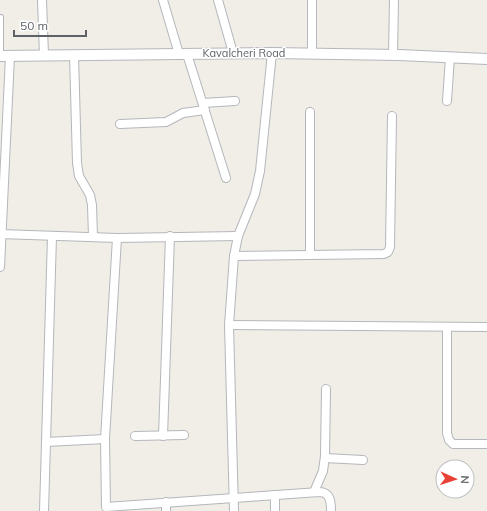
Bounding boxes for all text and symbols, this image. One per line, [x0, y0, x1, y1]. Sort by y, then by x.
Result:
scale bar [14, 12, 86, 38]
text: 50 m [20, 18, 48, 33]
street label: Kavalcheri Road [203, 46, 285, 60]
north arrow [435, 459, 475, 499]
text: N [458, 475, 472, 484]

